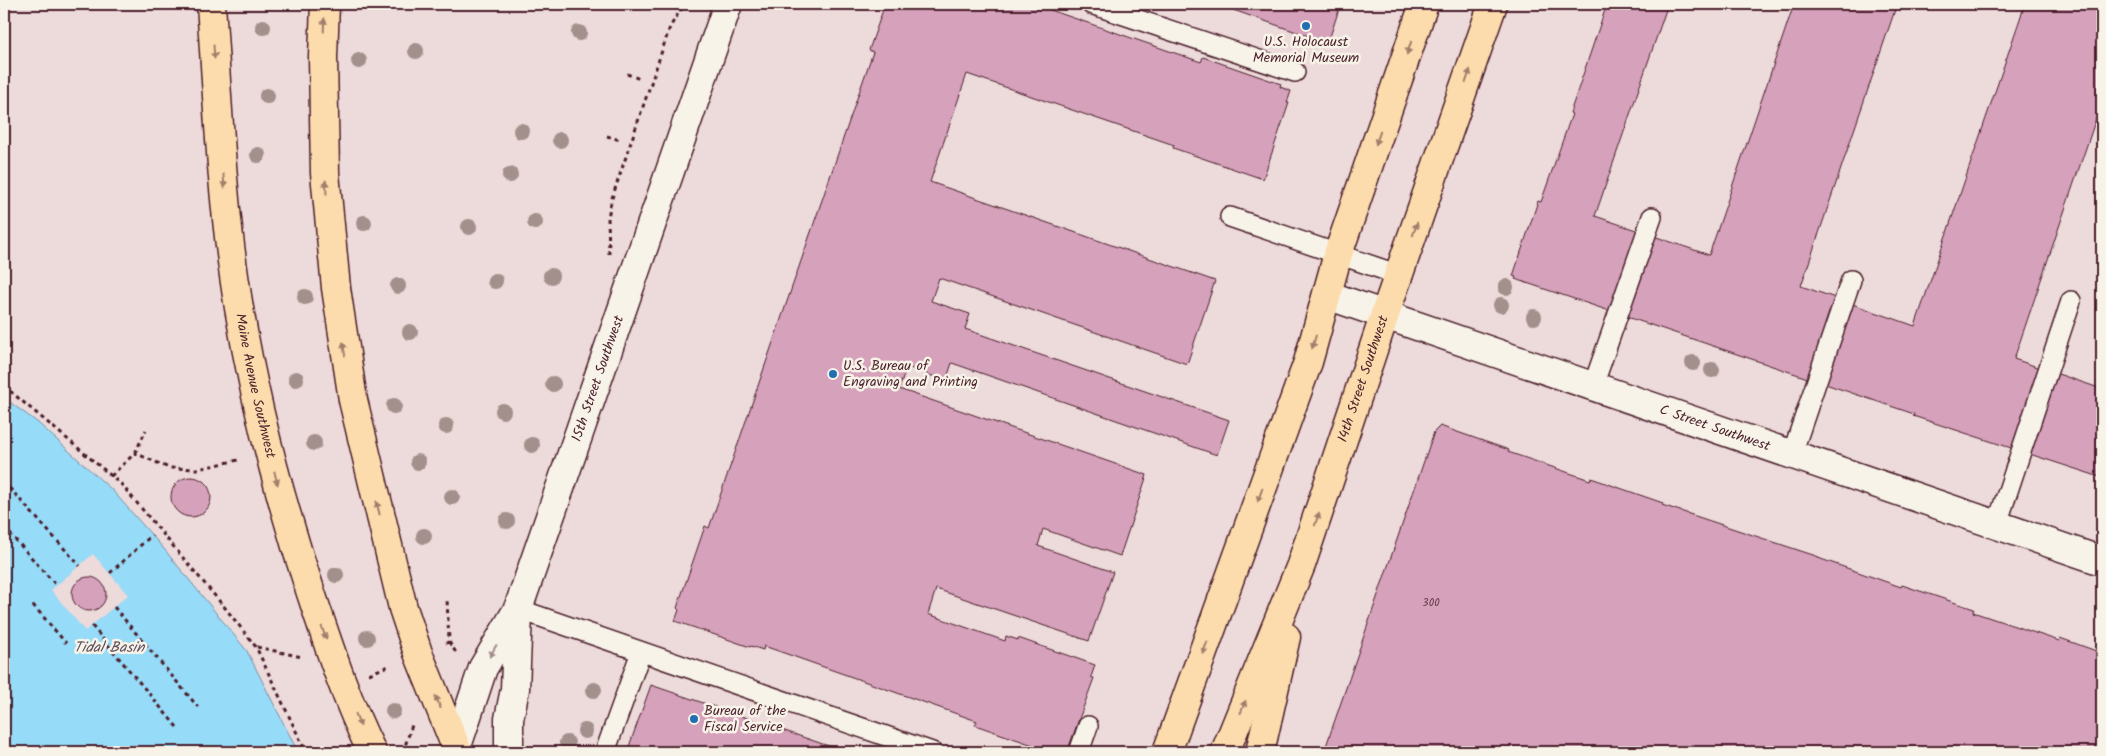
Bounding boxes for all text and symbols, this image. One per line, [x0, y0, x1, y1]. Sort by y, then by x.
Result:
one-way arrow [321, 17, 329, 33]
marker: U.S. Holocaust Memorial Museum [1300, 20, 1312, 32]
place label: U.S. Holocaust Memorial Museum [1253, 31, 1359, 69]
one-way arrow [1405, 40, 1412, 55]
one-way arrow [211, 45, 219, 61]
one-way arrow [1465, 68, 1472, 83]
one-way arrow [1374, 131, 1382, 146]
one-way arrow [220, 174, 228, 190]
one-way arrow [322, 179, 330, 195]
one-way arrow [1411, 221, 1419, 236]
street label: Maine Avenue Southwest [229, 312, 282, 461]
street label: 15th Street Southwest [566, 312, 630, 445]
street label: 14th Street Southwest [1332, 312, 1395, 445]
one-way arrow [1309, 334, 1317, 349]
one-way arrow [340, 340, 348, 356]
place label: U.S. Bureau of Engraving and Printing [843, 355, 978, 393]
marker: U.S. Bureau of Engraving and Printing [827, 368, 839, 380]
street label: C Street Southwest [1656, 399, 1774, 457]
one-way arrow [272, 470, 280, 485]
one-way arrow [1256, 488, 1264, 503]
one-way arrow [374, 500, 382, 515]
one-way arrow [1313, 511, 1321, 526]
house number: 300 [1422, 594, 1440, 612]
one-way arrow [320, 626, 328, 641]
water label: Tidal Basin [74, 636, 145, 660]
one-way arrow [1201, 641, 1209, 656]
one-way arrow [489, 644, 498, 657]
one-way arrow [434, 694, 441, 709]
one-way arrow [1239, 699, 1247, 714]
place label: Bureau of the Fiscal Service [704, 700, 787, 738]
one-way arrow [354, 713, 362, 728]
marker: Bureau of the Fiscal Service [688, 713, 700, 725]

